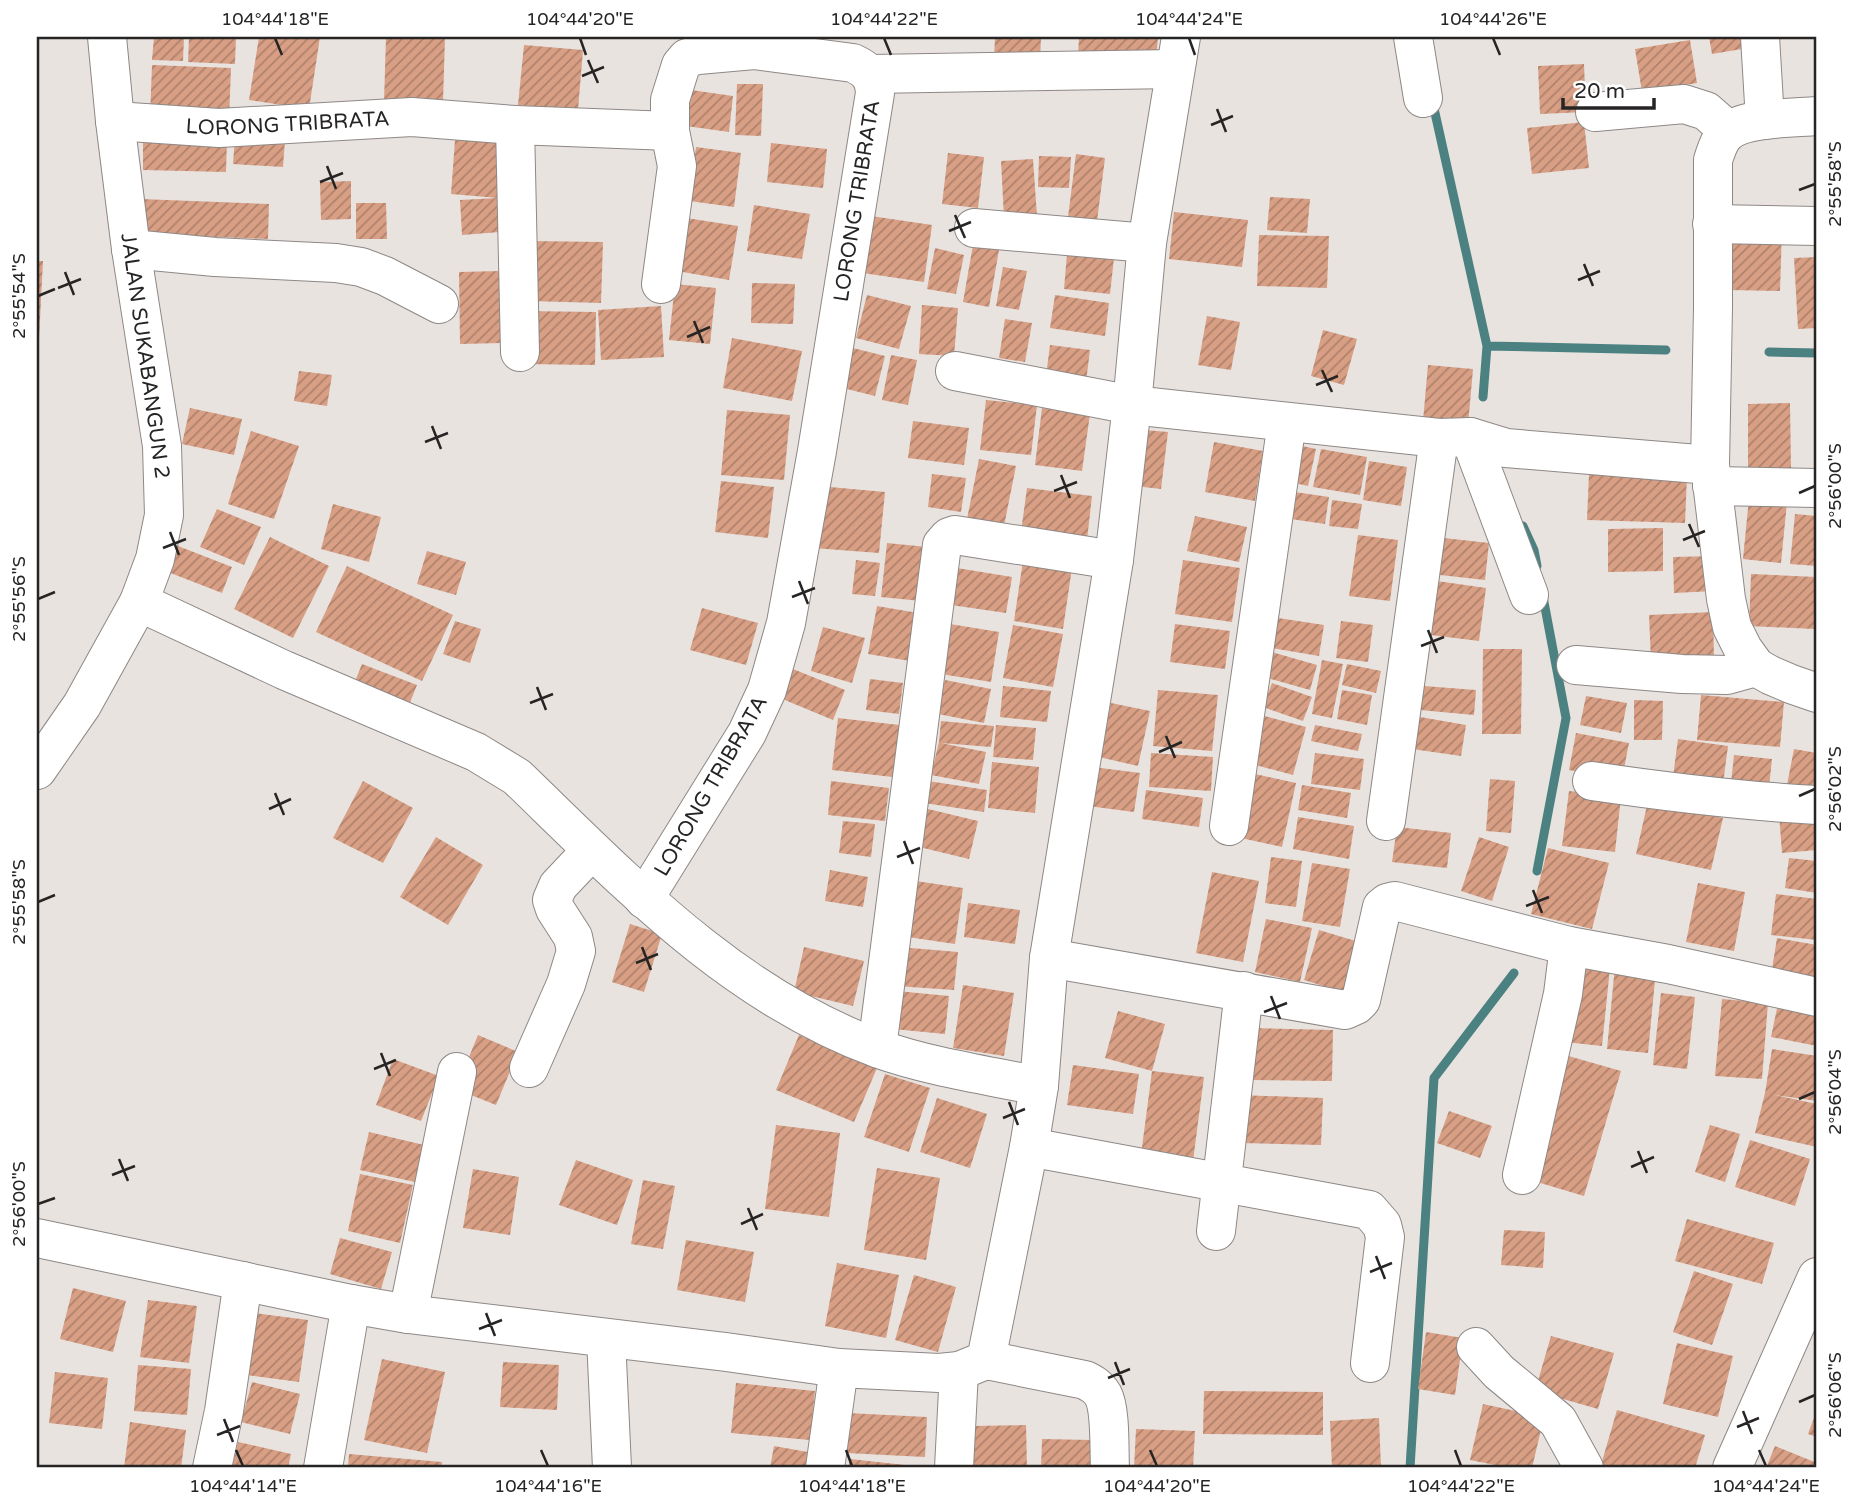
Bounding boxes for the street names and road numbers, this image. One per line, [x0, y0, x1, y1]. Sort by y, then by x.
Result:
street label: LORONG TRIBRATA [829, 98, 885, 304]
street label: LORONG TRIBRATA [185, 106, 390, 141]
street label: JALAN SUKABANGUN 2 [115, 232, 175, 480]
street label: LORONG TRIBRATA [649, 691, 773, 881]

